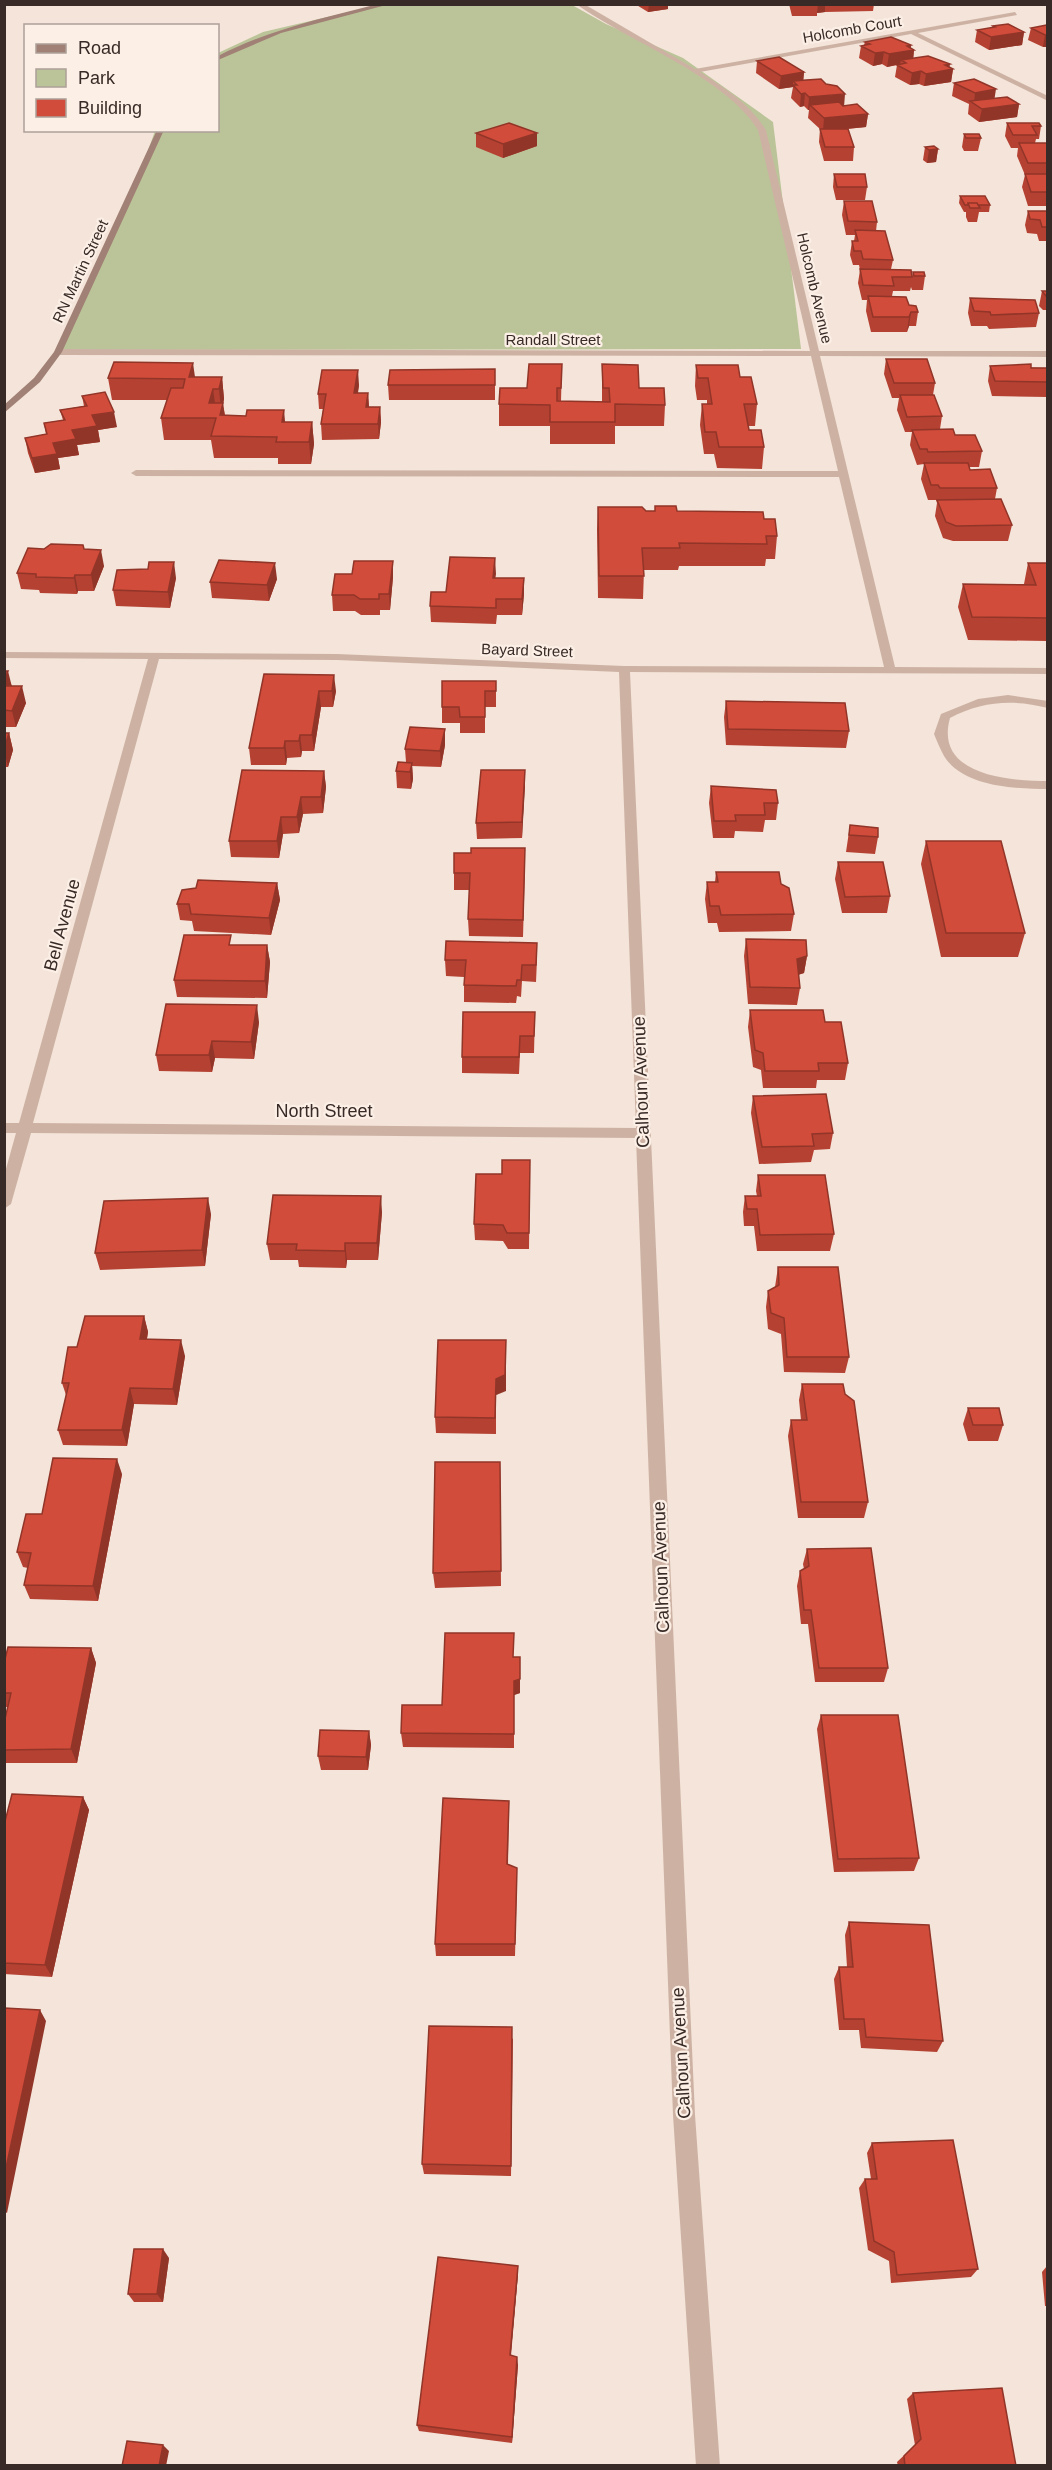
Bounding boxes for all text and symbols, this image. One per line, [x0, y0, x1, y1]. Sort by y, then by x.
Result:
street label: Holcomb Court [801, 12, 904, 46]
legend [24, 24, 219, 132]
text: Road [78, 38, 121, 58]
text: Park [78, 68, 116, 88]
text: Building [78, 98, 142, 118]
street label: RN Martin Street [49, 216, 112, 325]
street label: Holcomb Avenue [794, 231, 836, 345]
street label: Randall Street [505, 331, 601, 348]
street label: Bayard Street [481, 640, 574, 660]
street label: Bell Avenue [40, 877, 84, 973]
street label: Calhoun Avenue [629, 1016, 653, 1148]
street label: North Street [275, 1101, 373, 1121]
street label: Calhoun Avenue [649, 1501, 673, 1633]
street label: Calhoun Avenue [668, 1987, 694, 2119]

